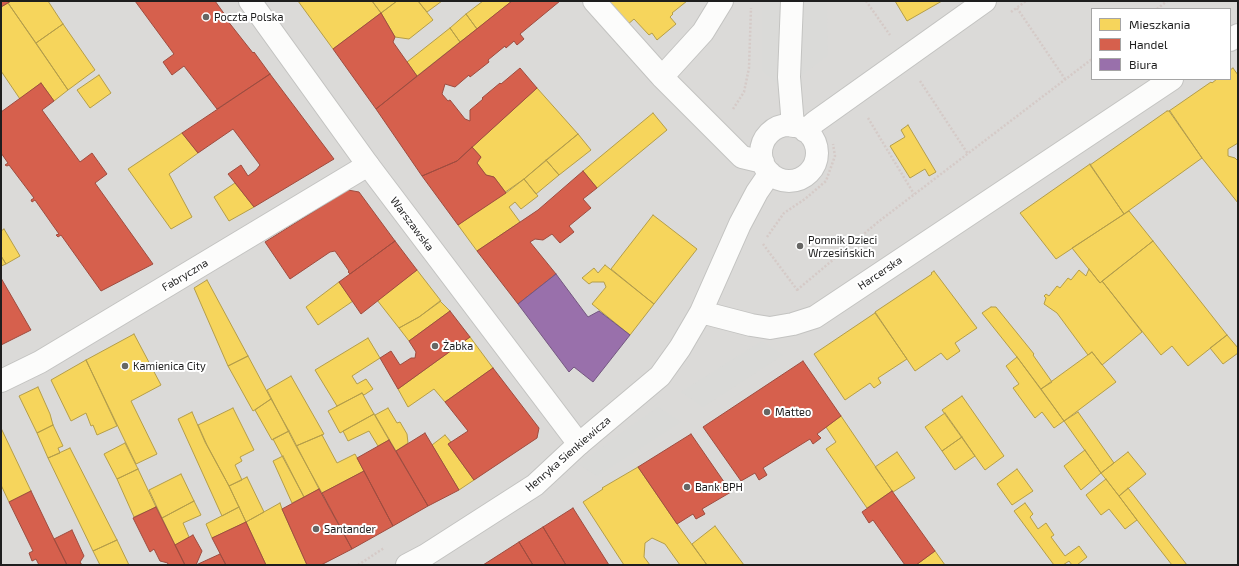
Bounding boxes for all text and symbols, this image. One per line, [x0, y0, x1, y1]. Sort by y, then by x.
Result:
legend [1091, 8, 1231, 80]
place label: Poczta Polska [214, 10, 284, 24]
marker: Poczta Polska [201, 12, 211, 22]
text: Mieszkania [1129, 17, 1190, 31]
text: Handel [1129, 37, 1167, 51]
text: Biura [1129, 57, 1158, 71]
street label: Warszawska [387, 194, 437, 254]
place label: Pomnik Dzieci Wrzesińskich [808, 233, 877, 259]
marker: Pomnik Dzieci Wrzesińskich [795, 241, 805, 251]
street label: Harcerska [855, 253, 905, 293]
street label: Fabryczna [159, 256, 211, 294]
place label: Żabka [443, 339, 473, 353]
marker: Żabka [430, 341, 440, 351]
place label: Kamienica City [133, 359, 206, 373]
marker: Kamienica City [120, 361, 130, 371]
place label: Matteo [775, 405, 811, 419]
marker: Matteo [762, 407, 772, 417]
street label: Henryka Sienkiewicza [523, 414, 613, 494]
place label: Bank BPH [695, 480, 743, 494]
marker: Bank BPH [682, 482, 692, 492]
place label: Santander [324, 522, 376, 536]
marker: Santander [311, 524, 321, 534]

